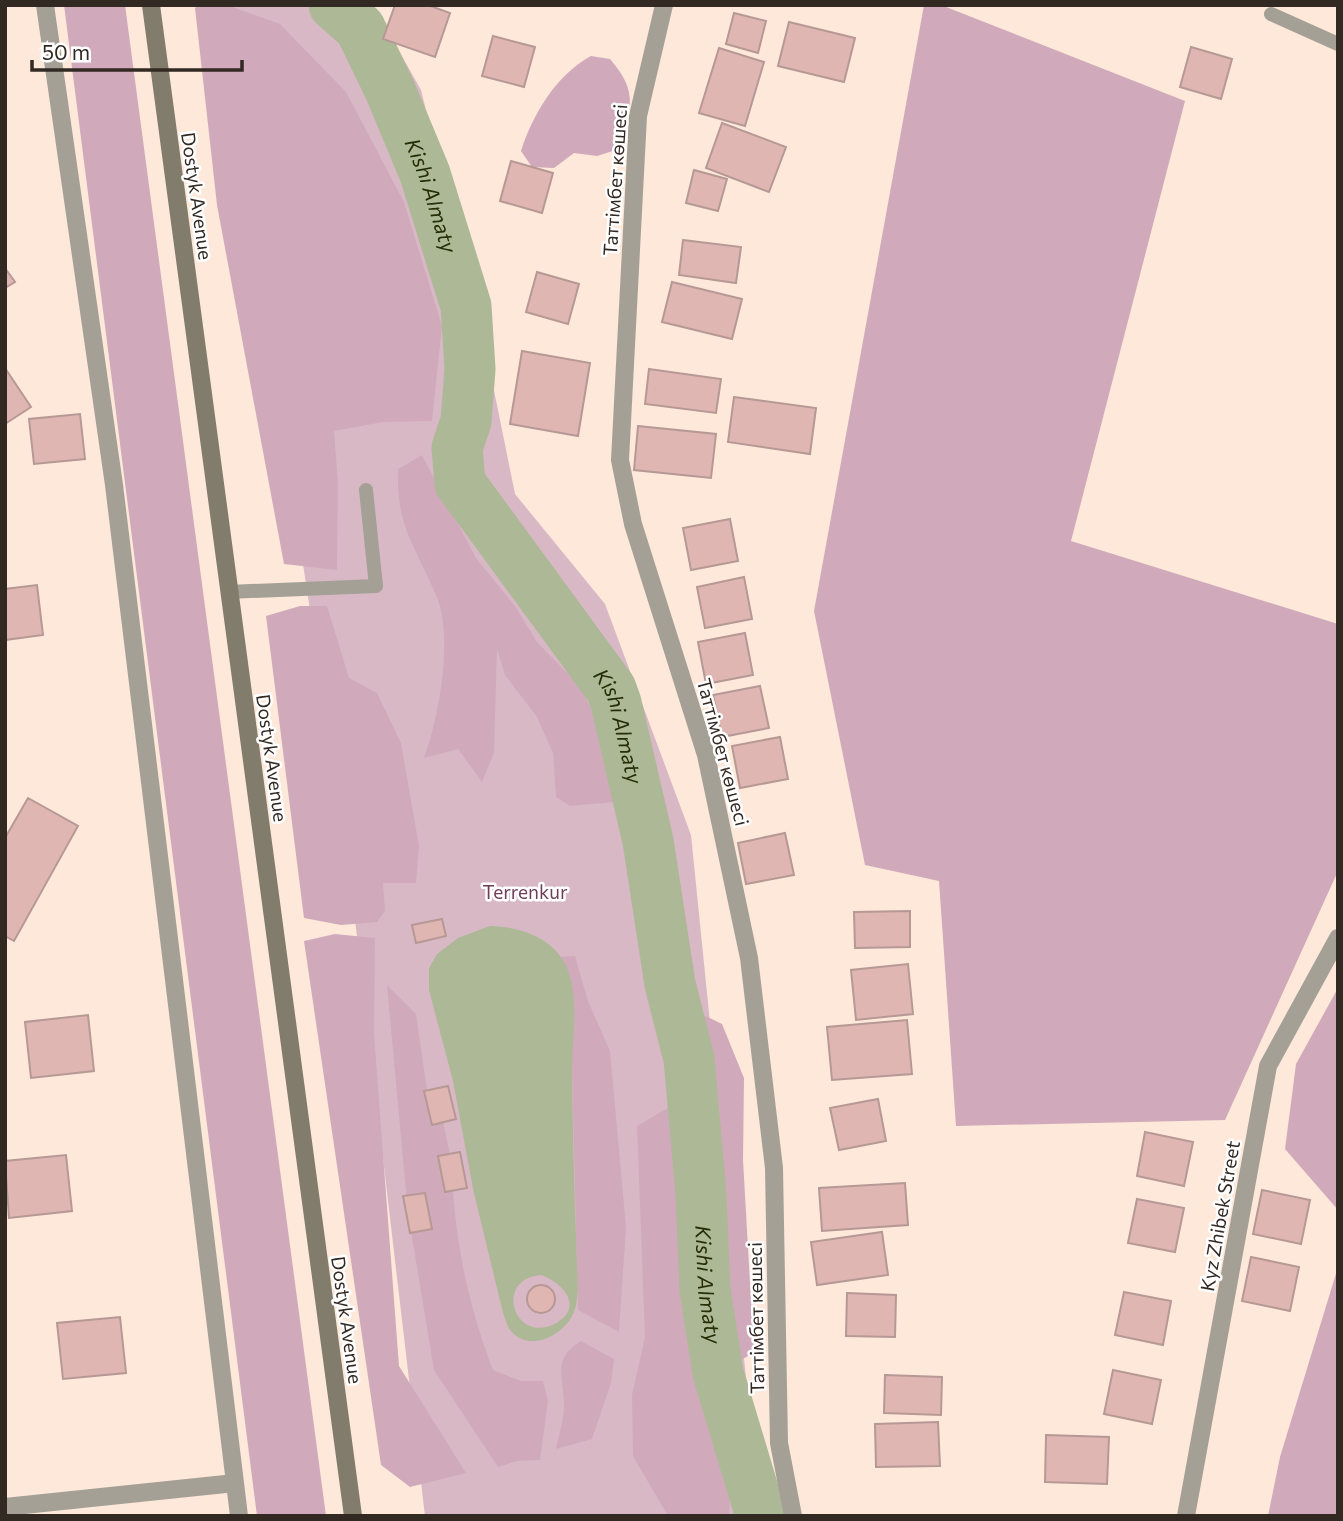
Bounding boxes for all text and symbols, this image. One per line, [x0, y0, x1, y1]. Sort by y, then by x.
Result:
scale bar [32, 28, 242, 72]
text: 50 m [42, 39, 90, 64]
street label: Таттімбет көшесі [598, 103, 631, 257]
street label: Dostyk Avenue [177, 131, 218, 261]
water label: Kіshі Almaty [401, 134, 463, 257]
water label: Kіshі Almaty [589, 663, 649, 787]
street label: Таттімбет көшесі [693, 675, 754, 828]
street label: Dostyk Avenue [252, 693, 293, 823]
park label: Terrenkur [483, 880, 568, 903]
street label: Kyz Zhibek Street [1195, 1139, 1244, 1293]
water label: Kіshі Almaty [691, 1225, 727, 1346]
street label: Таттімбет көшесі [743, 1242, 768, 1394]
street label: Dostyk Avenue [327, 1255, 368, 1385]

